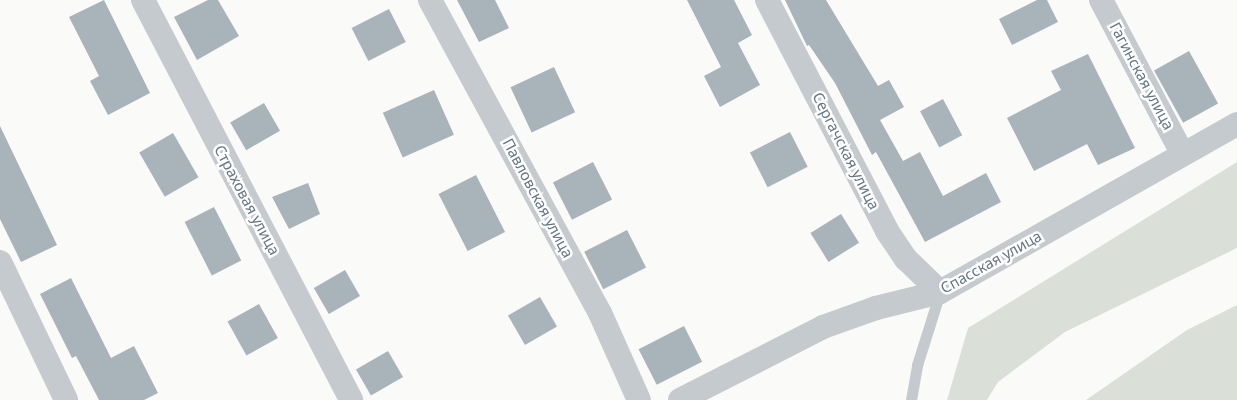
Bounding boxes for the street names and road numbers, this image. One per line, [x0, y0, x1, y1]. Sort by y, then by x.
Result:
street label: Гагинская улица [1106, 19, 1178, 133]
street label: Сергачская улица [809, 89, 883, 213]
street label: Павловская улица [499, 135, 577, 261]
street label: Страховая улица [210, 142, 284, 258]
street label: Спасская улица [937, 227, 1045, 297]

